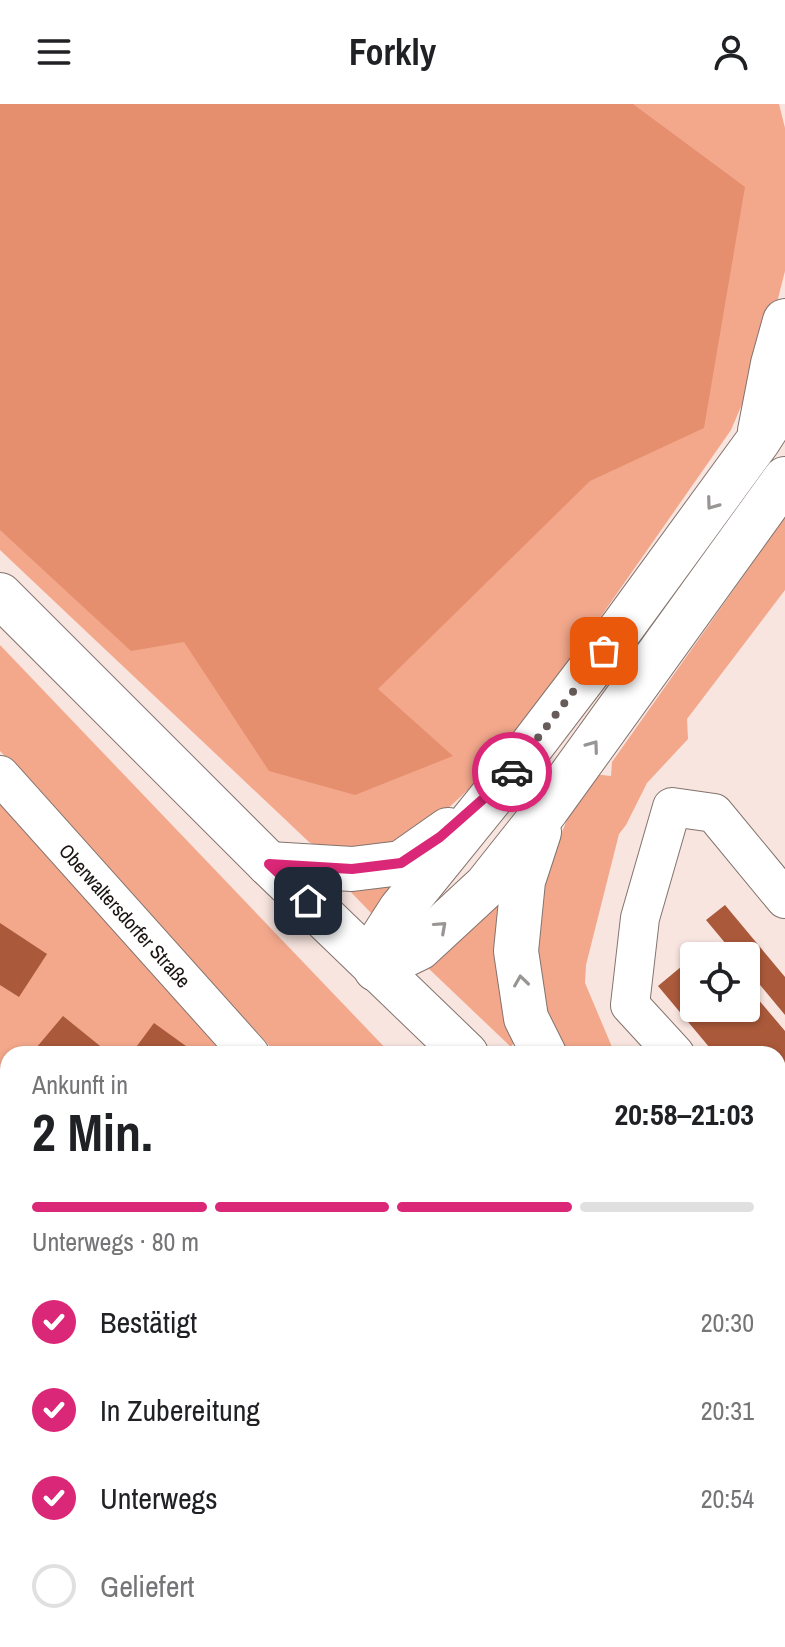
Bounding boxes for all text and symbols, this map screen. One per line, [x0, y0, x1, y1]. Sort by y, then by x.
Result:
text: Forkly [349, 28, 436, 76]
icon: menu [32, 30, 76, 74]
icon: person [709, 30, 753, 74]
one-way arrow [707, 495, 722, 510]
pin [570, 617, 638, 685]
icon: bag [582, 629, 626, 673]
courier [472, 732, 552, 812]
one-way arrow [583, 740, 598, 755]
icon: car [490, 750, 534, 794]
street label: Oberwaltersdorfer Straße [54, 837, 197, 993]
pin [274, 867, 342, 935]
icon: home [286, 879, 330, 923]
one-way arrow [432, 923, 447, 937]
map controls [680, 942, 760, 1022]
button: locate [680, 942, 760, 1022]
one-way arrow [512, 974, 529, 987]
text: Ankunft in [32, 1067, 128, 1102]
text: 20:58–21:03 [615, 1094, 754, 1134]
text: 2 Min. [32, 1097, 153, 1167]
text: Unterwegs · 80 m [32, 1224, 199, 1259]
icon: check [32, 1300, 76, 1344]
text: Bestätigt [100, 1302, 197, 1342]
text: 20:30 [701, 1305, 754, 1340]
icon: check [32, 1388, 76, 1432]
text: In Zubereitung [100, 1390, 260, 1430]
text: 20:31 [701, 1393, 754, 1428]
icon: check [32, 1476, 76, 1520]
text: Unterwegs [100, 1478, 218, 1518]
text: 20:54 [701, 1481, 754, 1516]
text: Geliefert [100, 1566, 194, 1606]

